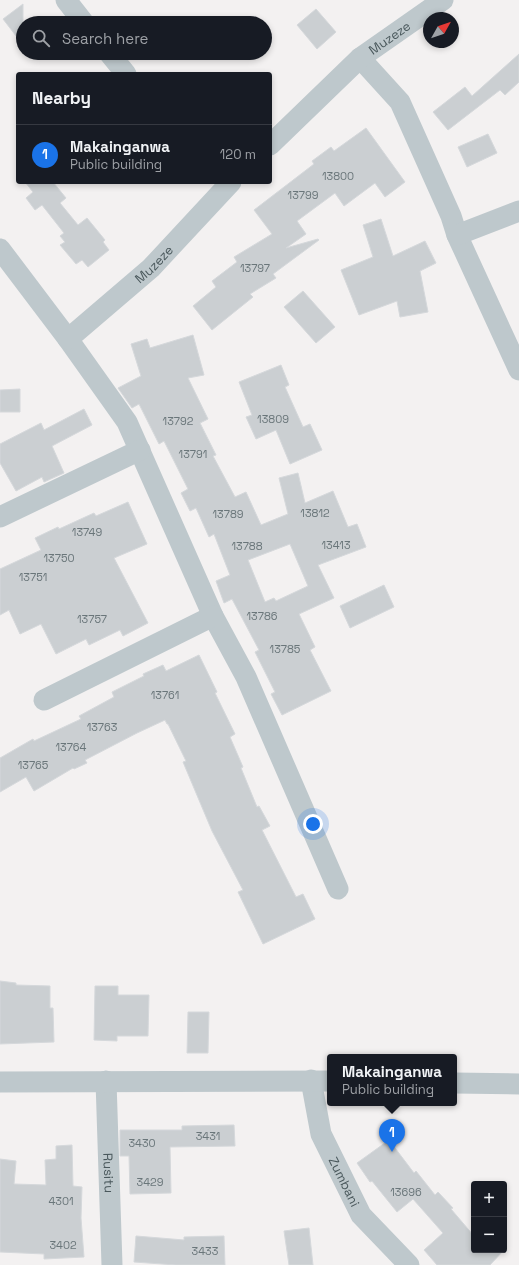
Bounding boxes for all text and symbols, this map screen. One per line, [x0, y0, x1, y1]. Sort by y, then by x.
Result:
north arrow [423, 12, 459, 48]
search box [16, 16, 272, 60]
street label: Muzeze [365, 17, 414, 58]
icon: search [30, 27, 52, 49]
text: Search here [62, 29, 148, 48]
text: Nearby [32, 87, 91, 109]
text: Makainganwa [70, 137, 170, 156]
text: 1 [42, 146, 48, 163]
text: 120 m [220, 146, 256, 163]
text: Public building [70, 156, 162, 173]
house number: 13800 [322, 169, 354, 183]
house number: 13799 [288, 188, 319, 202]
street label: Muzeze [131, 242, 177, 287]
house number: 13797 [240, 261, 270, 275]
house number: 13809 [257, 412, 289, 426]
house number: 13792 [163, 414, 194, 428]
house number: 13791 [179, 447, 207, 461]
house number: 13812 [300, 506, 330, 520]
house number: 13789 [213, 507, 244, 521]
house number: 13749 [72, 525, 102, 539]
house number: 13413 [321, 538, 351, 552]
house number: 13788 [231, 539, 263, 553]
house number: 13750 [43, 551, 75, 565]
house number: 13751 [19, 570, 47, 584]
house number: 13786 [247, 609, 278, 623]
house number: 13757 [77, 612, 107, 626]
house number: 13785 [270, 642, 301, 656]
house number: 13761 [151, 688, 179, 702]
house number: 13763 [87, 720, 118, 734]
house number: 13764 [56, 740, 87, 754]
house number: 13765 [18, 758, 49, 772]
your location [303, 814, 323, 834]
popup [327, 1054, 457, 1106]
text: Makainganwa [342, 1062, 442, 1081]
text: Public building [342, 1081, 434, 1098]
pin: 1 [379, 1119, 405, 1152]
house number: 3431 [196, 1129, 220, 1143]
house number: 3430 [128, 1136, 156, 1150]
street label: Rusitu [99, 1153, 118, 1193]
street label: Zumbani [325, 1154, 364, 1210]
house number: 3429 [137, 1175, 164, 1189]
map controls [471, 1181, 507, 1253]
button: + [471, 1181, 507, 1217]
house number: 13696 [390, 1185, 422, 1199]
house number: 4301 [48, 1194, 74, 1208]
button: − [471, 1217, 507, 1253]
house number: 3402 [49, 1238, 77, 1252]
house number: 3433 [192, 1244, 219, 1258]

